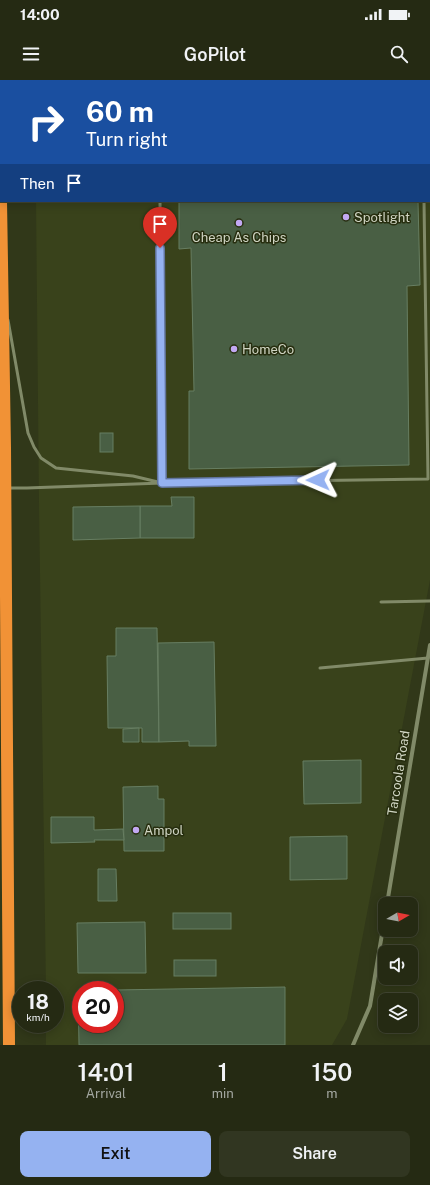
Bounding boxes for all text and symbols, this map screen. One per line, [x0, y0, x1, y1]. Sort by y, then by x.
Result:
text: 14:00 [20, 6, 60, 23]
icon: menu [20, 43, 42, 65]
icon: search [388, 43, 410, 65]
text: GoPilot [184, 44, 246, 65]
text: 60 m [86, 95, 154, 128]
icon: right [20, 96, 72, 148]
text: Turn right [86, 129, 168, 150]
icon: arrive [63, 172, 85, 194]
text: Then [20, 175, 55, 192]
pin [143, 207, 177, 248]
place label: Spotlight [354, 210, 410, 225]
marker: Spotlight [341, 212, 351, 222]
icon: arrive [149, 213, 171, 235]
marker: Cheap As Chips [234, 218, 244, 228]
place label: Cheap As Chips [192, 230, 286, 245]
place label: HomeCo [242, 342, 294, 357]
marker: HomeCo [229, 344, 239, 354]
position arrow [297, 459, 339, 501]
street label: Tarcoola Road [384, 730, 413, 817]
place label: Ampol [144, 823, 184, 838]
marker: Ampol [131, 825, 141, 835]
north arrow [378, 897, 418, 937]
map controls [378, 897, 418, 1033]
button: sound [378, 945, 418, 985]
speed limit sign: 20 [72, 981, 124, 1033]
text: 18 [27, 990, 49, 1014]
button: layers [378, 993, 418, 1033]
text: km/h [26, 1011, 50, 1023]
text: 14:01 [78, 1058, 134, 1086]
text: 1 [218, 1058, 228, 1086]
text: 150 [311, 1058, 352, 1086]
text: Arrival [86, 1086, 126, 1101]
text: min [212, 1086, 234, 1101]
text: m [326, 1086, 338, 1101]
button: Exit [20, 1131, 211, 1177]
button: Share [219, 1131, 410, 1177]

